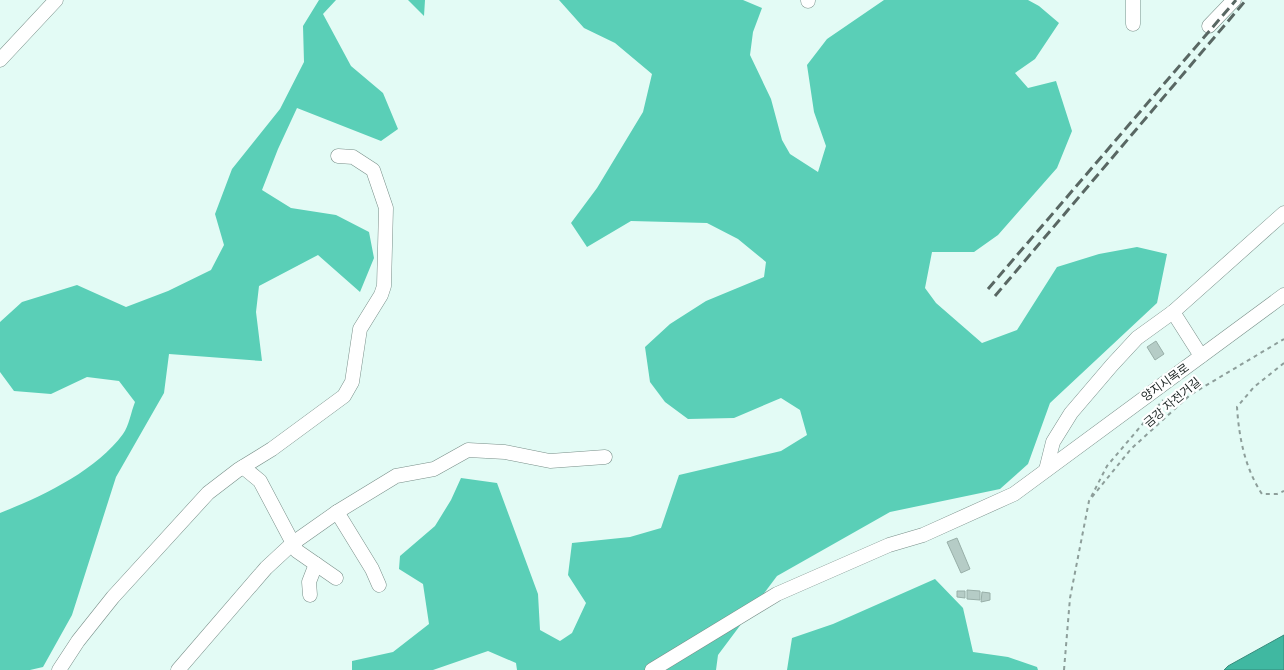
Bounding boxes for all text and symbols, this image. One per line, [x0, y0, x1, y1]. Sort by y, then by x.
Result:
street label: 양지시목로 [1138, 360, 1192, 404]
street label: 금강 자전거길 [1141, 374, 1203, 430]

